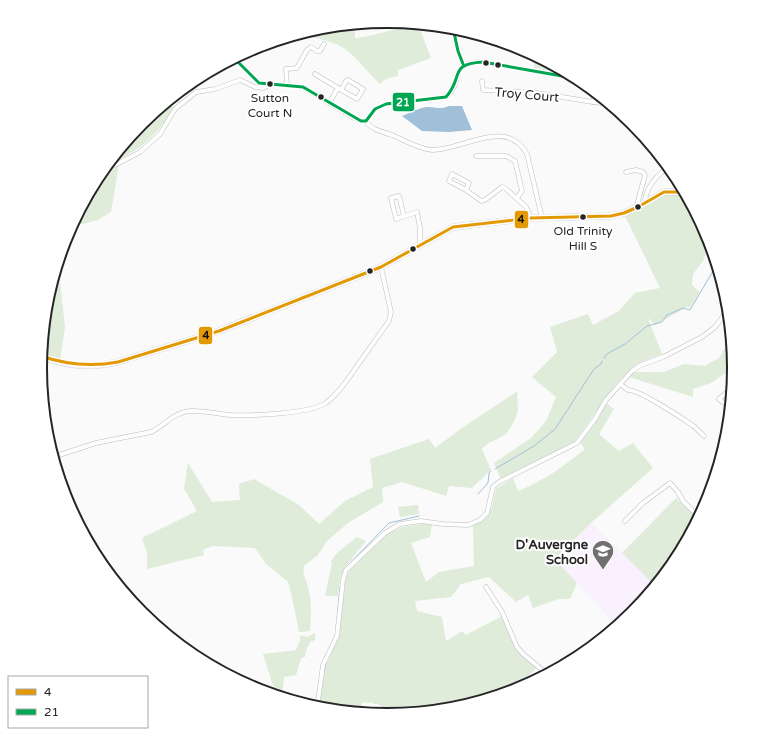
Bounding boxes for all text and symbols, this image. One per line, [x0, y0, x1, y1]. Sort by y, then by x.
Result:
unlabelled marker [481, 58, 491, 68]
unlabelled marker [493, 60, 503, 70]
marker: Sutton Court N [265, 79, 275, 89]
street label: Troy Court [494, 84, 560, 106]
place label: Sutton Court N [248, 91, 292, 120]
unlabelled marker [316, 92, 326, 102]
line badge: 21 [392, 92, 415, 112]
text: 21 [396, 96, 410, 109]
unlabelled marker [633, 202, 643, 212]
line badge: 4 [514, 210, 529, 229]
marker: Old Trinity Hill S [578, 212, 588, 222]
text: 4 [518, 213, 525, 226]
place label: Old Trinity Hill S [554, 224, 613, 253]
unlabelled marker [408, 244, 418, 254]
unlabelled marker [365, 266, 375, 276]
line badge: 4 [198, 326, 213, 345]
text: 4 [203, 329, 210, 342]
place label: D'Auvergne School [515, 537, 589, 568]
school or university icon: D'Auvergne School [590, 538, 616, 571]
legend [8, 676, 148, 728]
text: 4 [44, 685, 52, 699]
text: 21 [44, 705, 59, 719]

